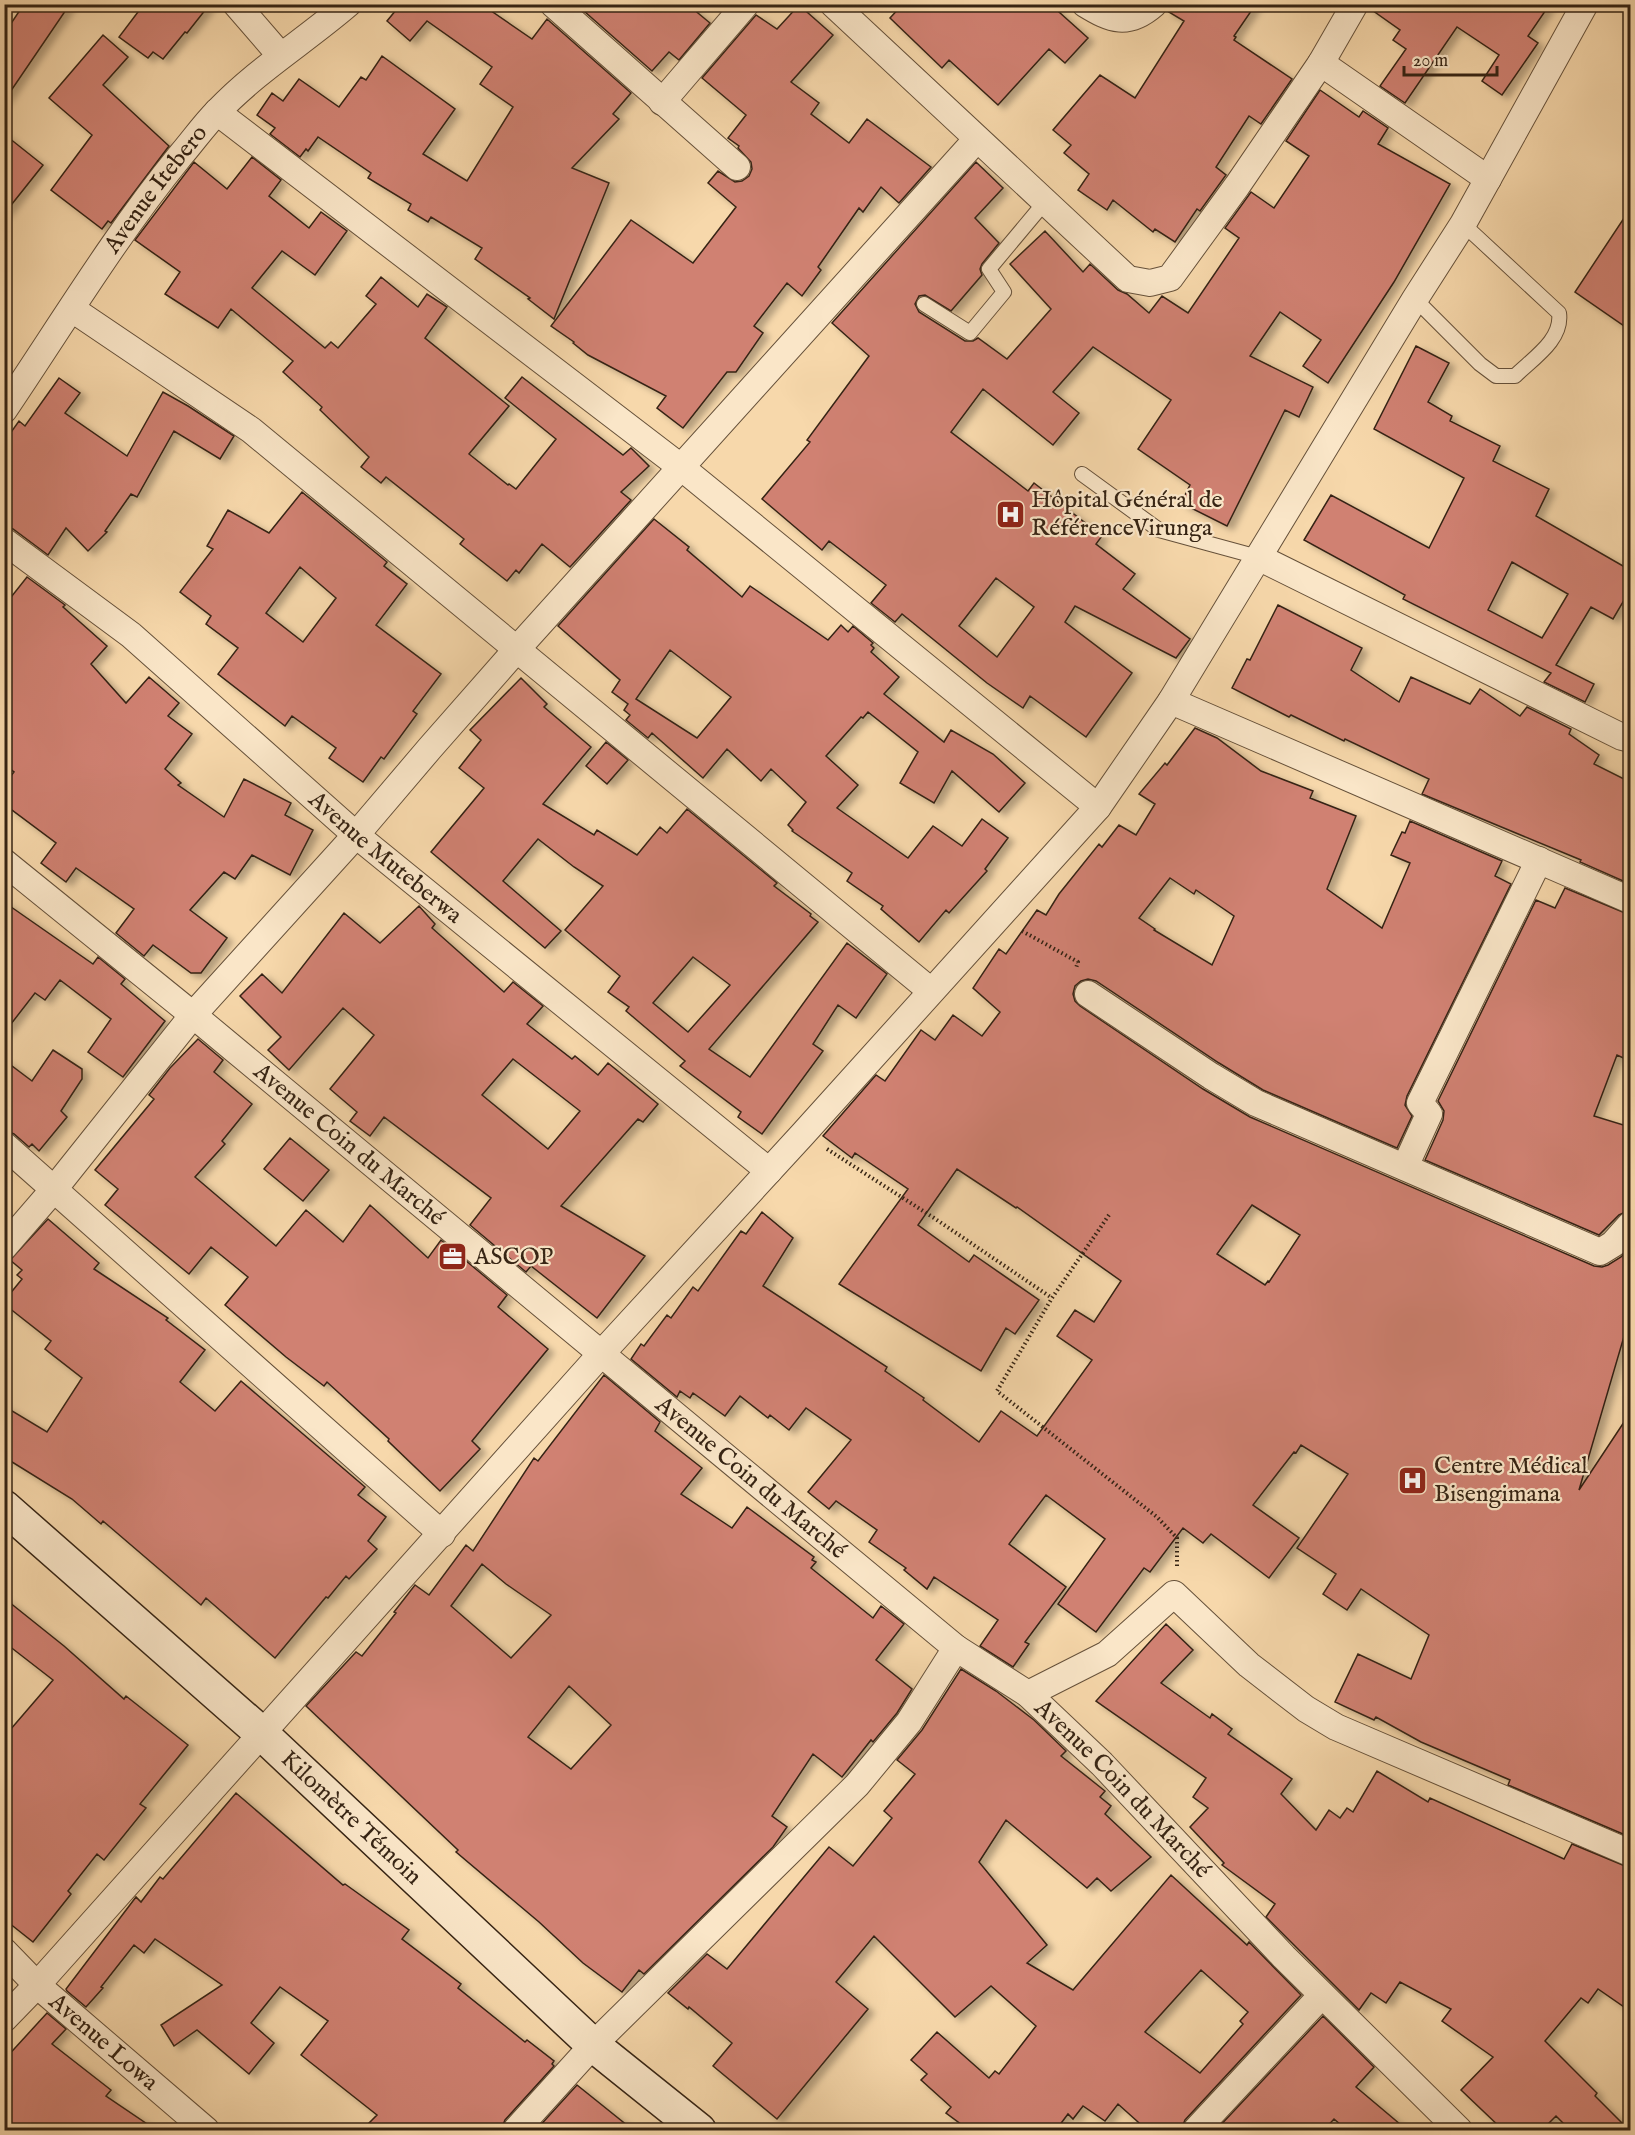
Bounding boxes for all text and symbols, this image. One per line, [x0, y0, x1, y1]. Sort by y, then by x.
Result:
scale bar [1404, 39, 1497, 77]
text: 20 m [1413, 50, 1448, 73]
street label: Avenue Itebero [96, 119, 215, 260]
place label: Hôpital Général de RéférenceVirunga [1031, 485, 1223, 544]
hospital icon: Hôpital Général de RéférenceVirunga [994, 498, 1026, 530]
street label: Avenue Muteberwa [301, 784, 469, 931]
street label: Avenue Coin du Marché [246, 1056, 451, 1233]
office icon: ASCOP [437, 1241, 469, 1273]
place label: ASCOP [473, 1242, 553, 1273]
street label: Avenue Coin du Marché [648, 1389, 853, 1566]
place label: Centre Médical Bisengimana [1434, 1451, 1588, 1510]
hospital icon: Centre Médical Bisengimana [1397, 1464, 1429, 1496]
street label: Avenue Coin du Marché [1027, 1692, 1217, 1885]
street label: Kilomètre Témoin [274, 1744, 429, 1892]
street label: Avenue Lowa [42, 1986, 165, 2098]

